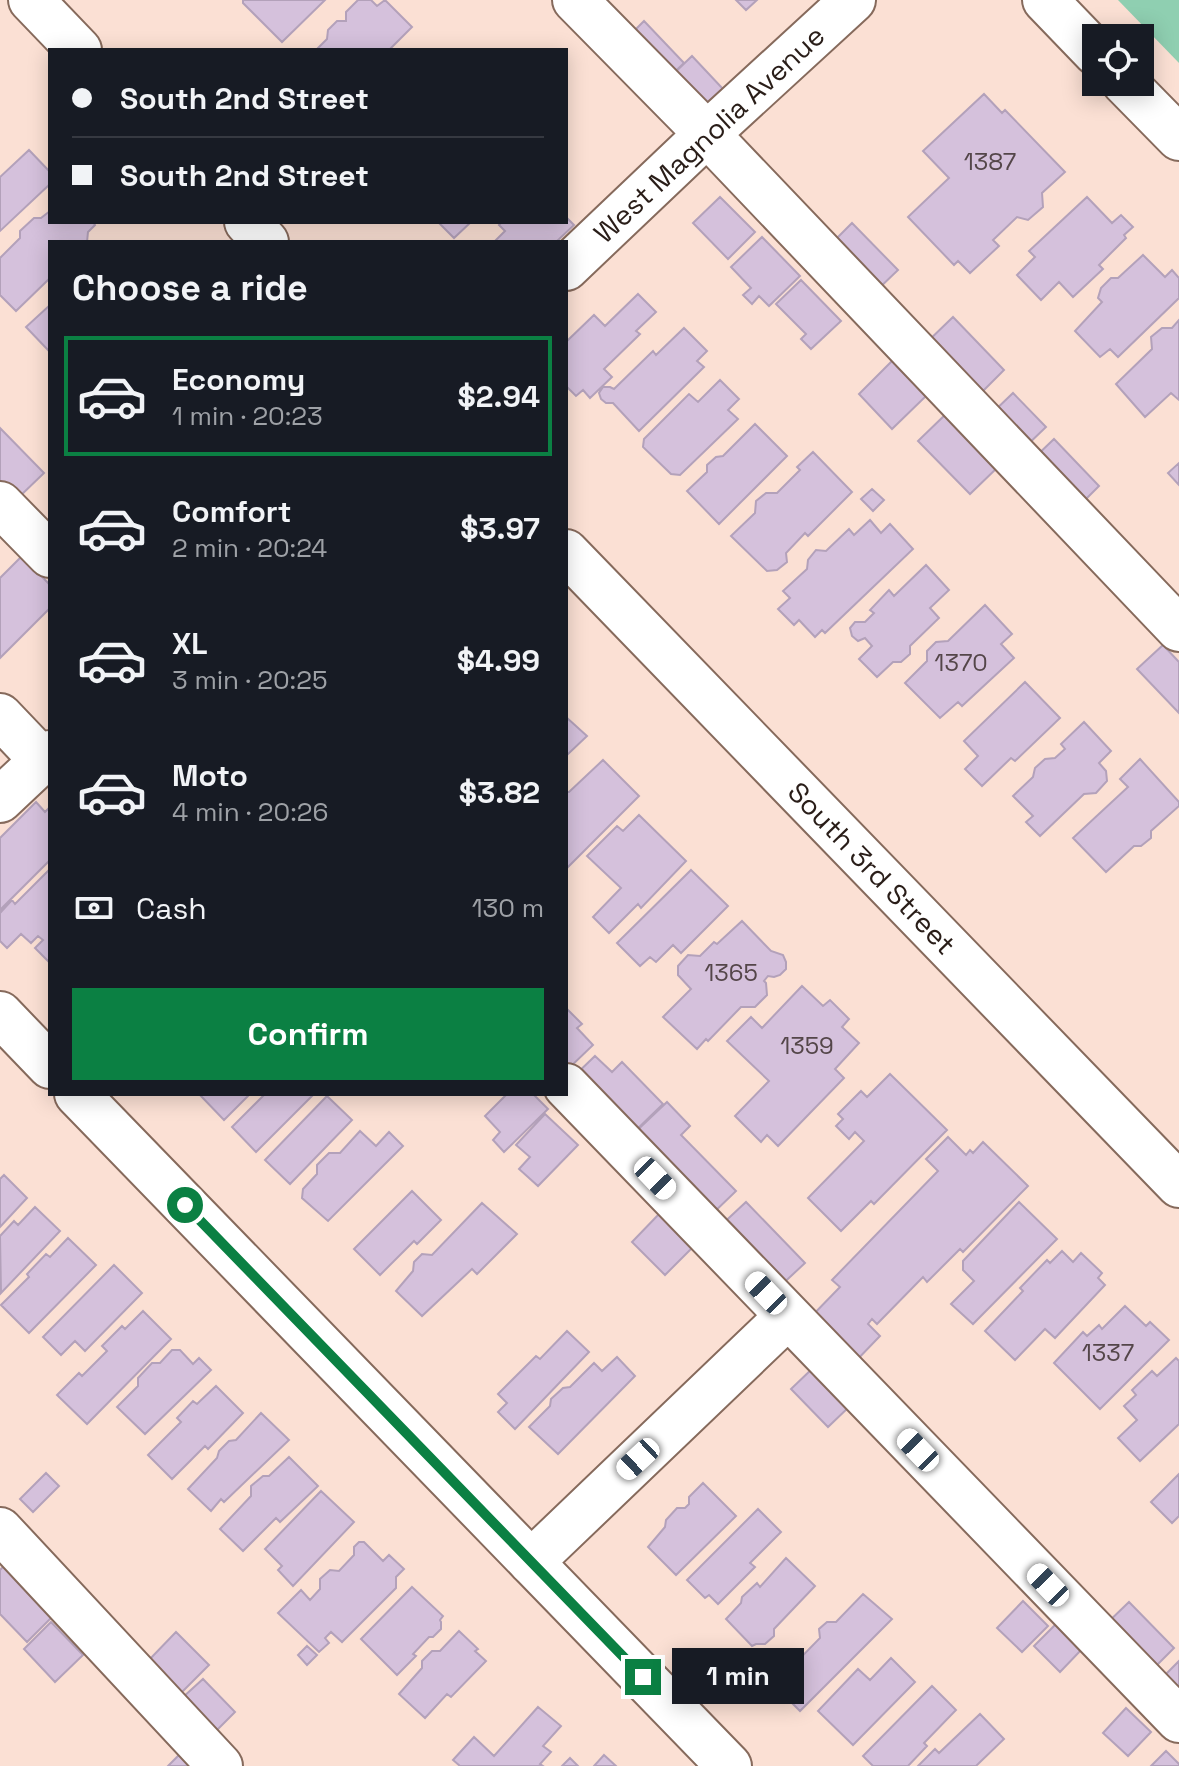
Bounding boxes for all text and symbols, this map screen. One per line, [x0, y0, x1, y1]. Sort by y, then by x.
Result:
street label: West Magnolia Avenue [586, 17, 832, 251]
map controls [1082, 24, 1154, 96]
button: locate [1082, 24, 1154, 96]
text: South 2nd Street [120, 79, 369, 118]
house number: 1387 [964, 146, 1016, 177]
text: South 2nd Street [120, 156, 369, 195]
text: Choose a ride [72, 265, 308, 311]
icon: car [76, 360, 148, 432]
text: Economy [172, 360, 305, 399]
text: $2.94 [458, 377, 540, 416]
text: 1 min · 20:23 [172, 399, 323, 433]
icon: car [76, 492, 148, 564]
text: Comfort [172, 492, 291, 531]
text: $3.97 [460, 509, 540, 548]
text: 2 min · 20:24 [172, 531, 327, 565]
icon: car [76, 624, 148, 696]
text: XL [172, 624, 208, 663]
text: $4.99 [457, 641, 540, 680]
house number: 1370 [934, 647, 988, 678]
text: 3 min · 20:25 [172, 663, 327, 697]
icon: car [76, 756, 148, 828]
text: Moto [172, 756, 248, 795]
text: $3.82 [459, 773, 540, 812]
street label: South 3rd Street [780, 774, 964, 962]
text: 4 min · 20:26 [172, 795, 328, 829]
icon: cash [72, 886, 116, 930]
text: Cash [136, 889, 207, 928]
text: 130 m [472, 891, 544, 925]
house number: 1365 [704, 957, 758, 988]
button: Confirm [72, 988, 544, 1080]
house number: 1359 [780, 1030, 834, 1061]
car [630, 1152, 680, 1204]
route start [167, 1187, 203, 1223]
car [741, 1267, 791, 1319]
house number: 1337 [1082, 1337, 1134, 1368]
car [893, 1424, 943, 1476]
car [612, 1434, 664, 1484]
car [1023, 1559, 1073, 1611]
callout: 1 min [671, 1649, 803, 1705]
route end [625, 1659, 661, 1695]
text: 1 min [706, 1659, 770, 1693]

